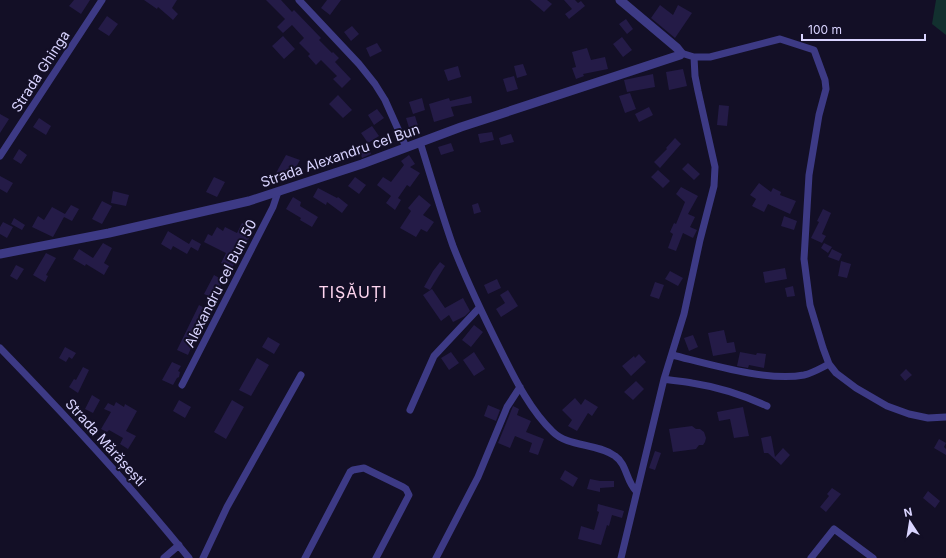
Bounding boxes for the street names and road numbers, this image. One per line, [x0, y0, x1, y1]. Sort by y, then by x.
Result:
street label: Strada Ghinga [7, 27, 73, 115]
street label: Strada Alexandru cel Bun [258, 120, 422, 190]
street label: Alexandru cel Bun 50 [180, 216, 260, 350]
street label: Strada Mărășești [62, 395, 150, 490]

